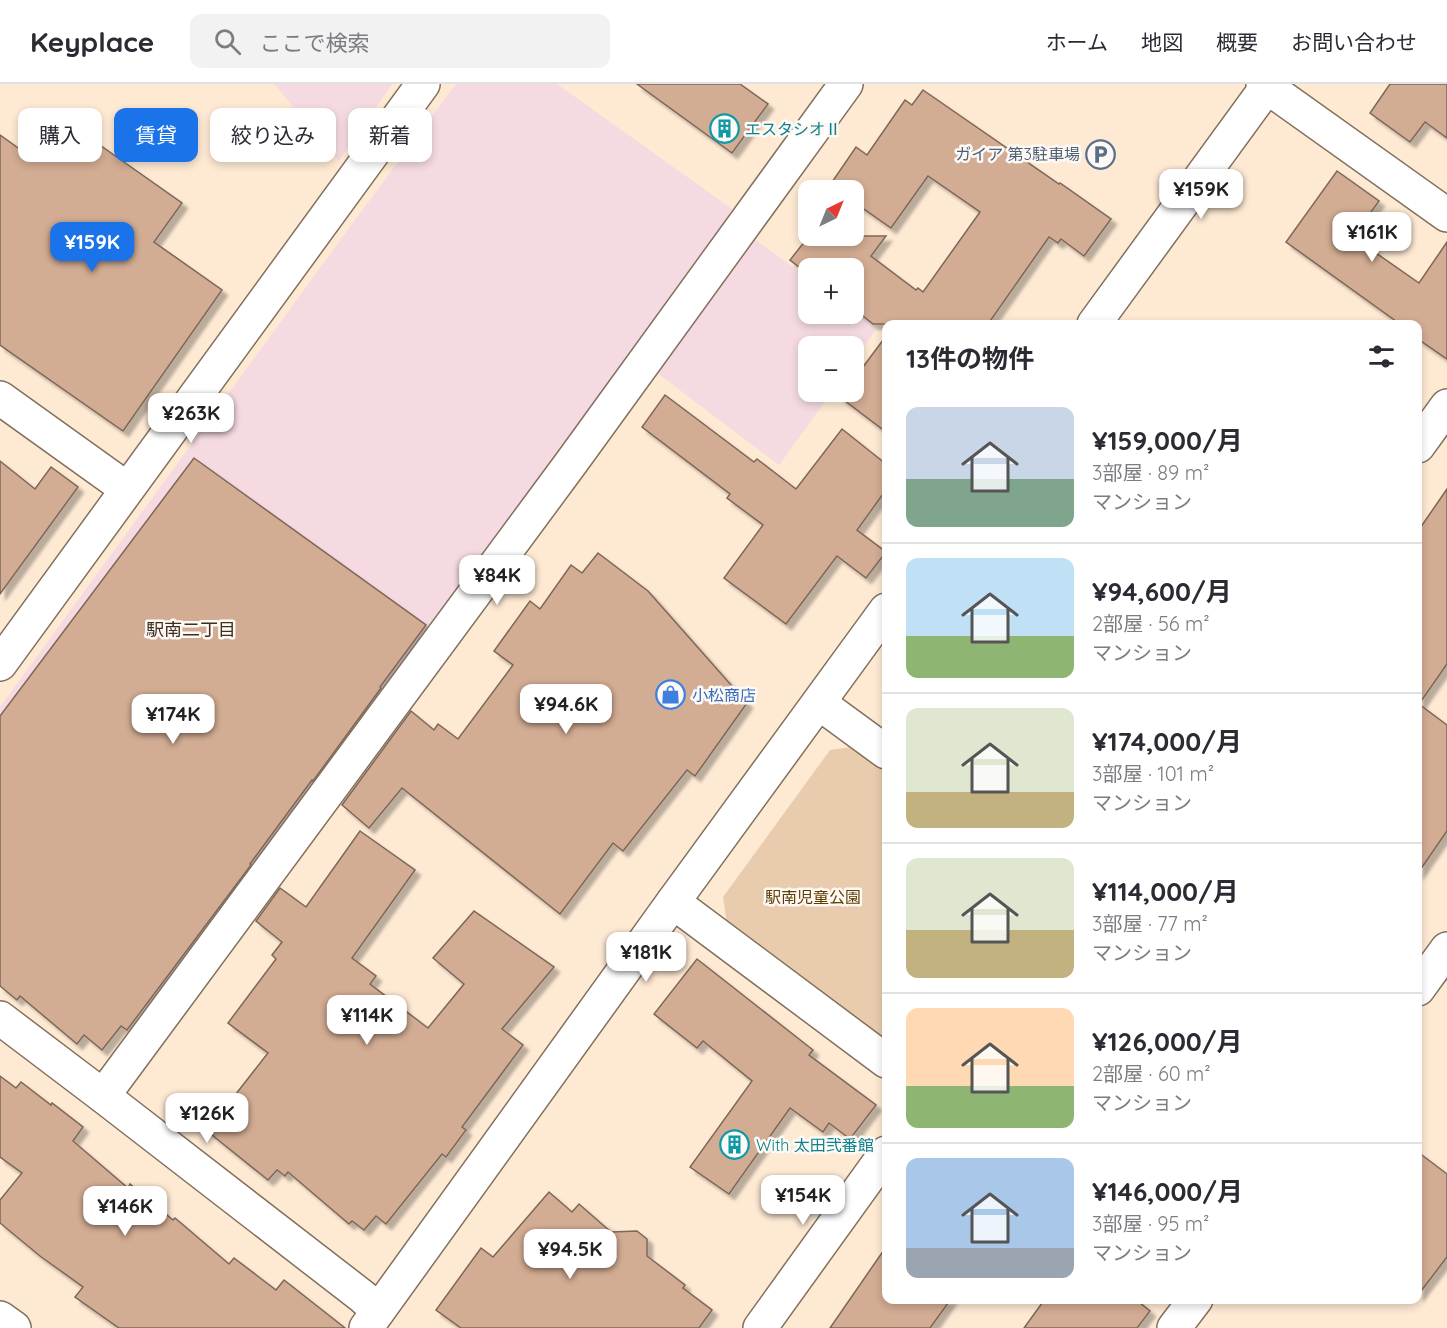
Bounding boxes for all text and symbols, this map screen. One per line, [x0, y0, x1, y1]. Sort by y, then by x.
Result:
search box [190, 14, 610, 68]
text: Keyplace [30, 24, 154, 59]
icon: search [211, 25, 244, 58]
text: ここで検索 [259, 29, 369, 57]
text: ホーム [1046, 29, 1108, 55]
text: 地図 [1141, 29, 1183, 55]
text: 概要 [1216, 29, 1258, 55]
text: お問い合わせ [1291, 29, 1417, 55]
chip: 購入 [18, 108, 102, 162]
chip: 賃貸 [114, 108, 198, 162]
chip: 絞り込み [210, 108, 336, 162]
chip: 新着 [348, 108, 432, 162]
building icon: エスタシオⅡ [708, 113, 740, 145]
place label: エスタシオⅡ [745, 119, 841, 139]
parking icon: ガイア 第3駐車場 [1085, 138, 1117, 170]
place label: ガイア 第3駐車場 [955, 144, 1080, 164]
pin: ¥159K [1159, 169, 1243, 220]
text: ¥159K [1173, 176, 1229, 201]
north arrow [798, 180, 864, 246]
map controls [798, 180, 864, 402]
pin: ¥161K [1330, 212, 1414, 263]
text: ¥161K [1346, 219, 1398, 244]
pin: ¥159K [50, 222, 134, 273]
text: ¥159K [64, 229, 120, 254]
button: + [798, 258, 864, 324]
button: − [798, 336, 864, 402]
icon: filters [1365, 340, 1398, 373]
text: 13件の物件 [906, 342, 1034, 375]
pin: ¥263K [149, 393, 233, 444]
text: ¥263K [162, 400, 220, 425]
text: ¥159,000/月 [1092, 424, 1243, 457]
icon: home [954, 431, 1026, 503]
text: 3部屋 · 89 m² [1092, 460, 1209, 485]
text: マンション [1092, 489, 1192, 514]
pin: ¥84K [461, 555, 533, 606]
text: ¥84K [473, 562, 521, 587]
text: ¥94,600/月 [1092, 575, 1232, 608]
icon: home [954, 582, 1026, 654]
text: 2部屋 · 56 m² [1092, 611, 1210, 636]
district label: 駅南二丁目 [146, 618, 236, 641]
text: マンション [1092, 640, 1192, 665]
shop icon: 小松商店 [655, 679, 687, 711]
pin: ¥94.6K [517, 684, 615, 735]
place label: 小松商店 [692, 685, 756, 705]
text: ¥94.6K [534, 691, 598, 716]
pin: ¥174K [131, 694, 215, 745]
text: ¥174K [146, 701, 200, 726]
text: ¥174,000/月 [1092, 725, 1242, 758]
icon: home [954, 732, 1026, 804]
text: 3部屋 · 101 m² [1092, 761, 1214, 786]
text: マンション [1092, 790, 1192, 815]
text: ¥114,000/月 [1092, 875, 1239, 908]
icon: home [954, 882, 1026, 954]
park label: 駅南児童公園 [765, 887, 861, 907]
text: 3部屋 · 77 m² [1092, 911, 1208, 936]
pin: ¥181K [604, 932, 688, 983]
text: ¥181K [620, 939, 672, 964]
text: マンション [1092, 940, 1192, 965]
pin: ¥114K [325, 995, 409, 1046]
text: ¥114K [341, 1002, 393, 1027]
text: ¥126,000/月 [1092, 1025, 1243, 1058]
icon: home [954, 1032, 1026, 1104]
text: 2部屋 · 60 m² [1092, 1061, 1211, 1086]
text: マンション [1092, 1090, 1192, 1115]
pin: ¥126K [165, 1093, 249, 1144]
text: ¥126K [179, 1100, 235, 1125]
building icon: With 太田弐番館 [719, 1129, 751, 1161]
place label: With 太田弐番館 [756, 1135, 874, 1155]
pin: ¥154K [761, 1175, 845, 1226]
text: ¥146,000/月 [1092, 1175, 1243, 1208]
text: ¥154K [775, 1182, 831, 1207]
icon: home [954, 1182, 1026, 1254]
pin: ¥146K [83, 1186, 167, 1237]
text: ¥146K [97, 1193, 153, 1218]
text: 3部屋 · 95 m² [1092, 1211, 1209, 1236]
pin: ¥94.5K [521, 1229, 619, 1280]
text: ¥94.5K [538, 1236, 602, 1261]
text: マンション [1092, 1240, 1192, 1265]

